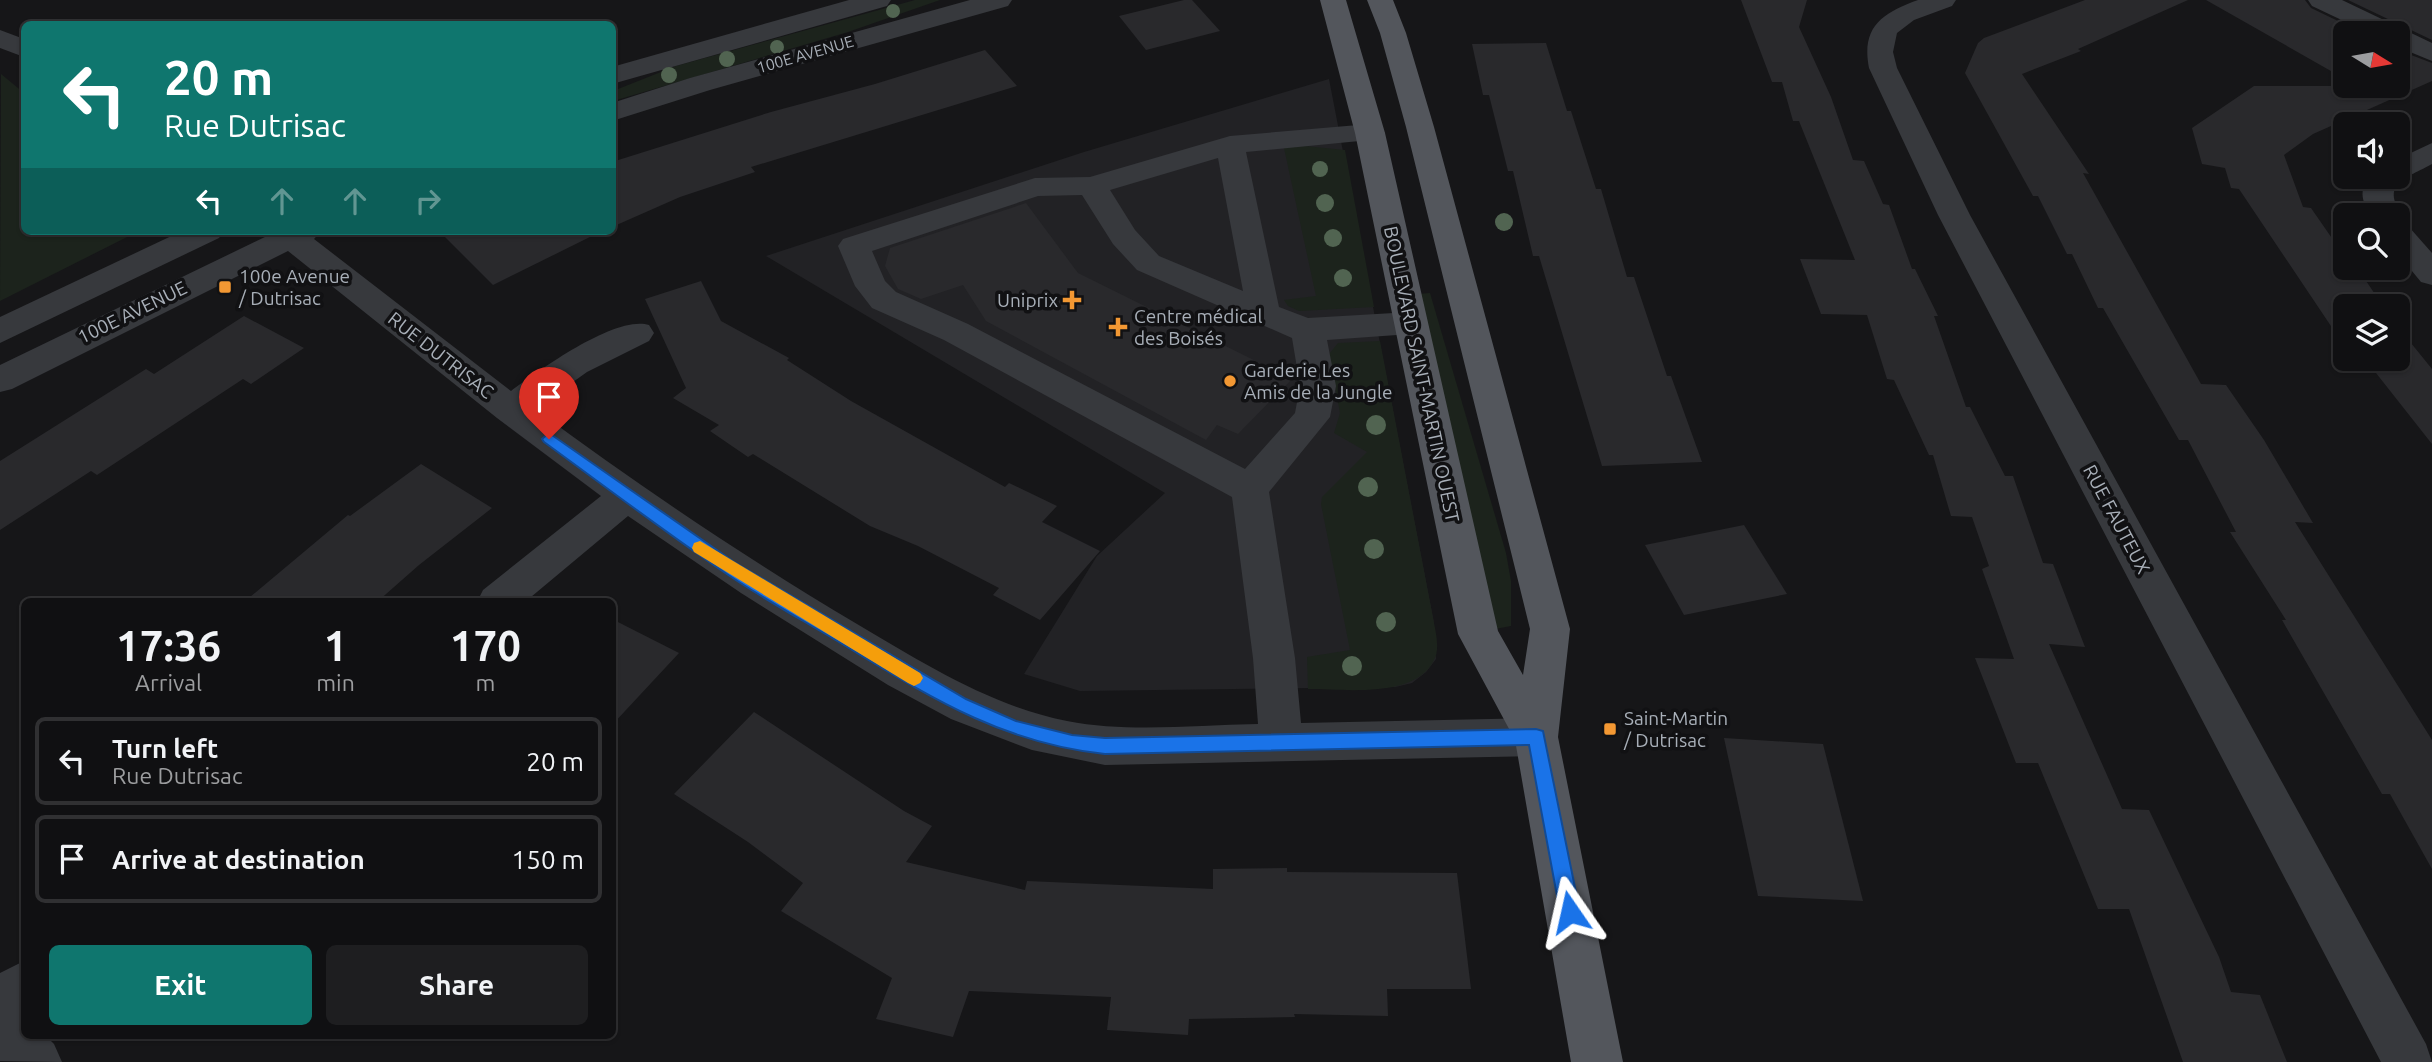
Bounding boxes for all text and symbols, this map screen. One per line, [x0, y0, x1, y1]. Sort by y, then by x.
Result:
north arrow [2333, 21, 2410, 98]
map controls [2333, 21, 2410, 371]
street label: 100E AVENUE [755, 32, 855, 76]
icon: left [49, 49, 140, 140]
text: 20 m [164, 49, 273, 104]
text: Rue Dutrisac [164, 107, 346, 143]
button: sound [2333, 112, 2410, 189]
icon: left [190, 182, 228, 220]
icon: ahead [263, 182, 301, 220]
icon: ahead [336, 182, 374, 220]
icon: right [409, 182, 447, 220]
button: search [2333, 203, 2410, 280]
street label: BOULEVARD SAINT-MARTIN OUEST [1380, 224, 1464, 524]
place label: 100e Avenue / Dutrisac [238, 265, 350, 309]
street label: 100E AVENUE [74, 276, 190, 348]
marker: 100e Avenue / Dutrisac [217, 279, 233, 295]
place label: Uniprix [997, 289, 1058, 311]
marker: Uniprix [1064, 292, 1080, 308]
button: layers [2333, 294, 2410, 371]
place label: Centre médical des Boisés [1134, 305, 1263, 349]
street label: RUE DUTRISAC [384, 307, 498, 403]
marker: Centre médical des Boisés [1108, 317, 1128, 337]
place label: Garderie Les Amis de la Jungle [1244, 359, 1393, 403]
pin [519, 367, 579, 439]
marker: Garderie Les Amis de la Jungle [1222, 373, 1238, 389]
icon: arrive [530, 378, 568, 416]
street label: RUE FAUTEUX [2079, 461, 2155, 577]
text: 17:36 [116, 622, 221, 669]
text: 1 [324, 622, 347, 669]
text: 170 [450, 622, 521, 669]
text: Arrival [135, 670, 202, 695]
text: min [316, 670, 355, 695]
text: m [475, 670, 495, 695]
place label: Saint-Martin / Dutrisac [1623, 707, 1728, 751]
marker: Saint-Martin / Dutrisac [1602, 721, 1618, 737]
text: Turn left [112, 734, 218, 763]
icon: left [53, 742, 91, 780]
text: 20 m [526, 747, 584, 776]
text: Rue Dutrisac [112, 763, 243, 788]
icon: arrive [53, 840, 91, 878]
text: Arrive at destination [112, 845, 365, 874]
text: 150 m [512, 845, 584, 874]
position arrow [1533, 875, 1607, 949]
button: Exit [49, 945, 312, 1025]
button: Share [326, 945, 588, 1025]

